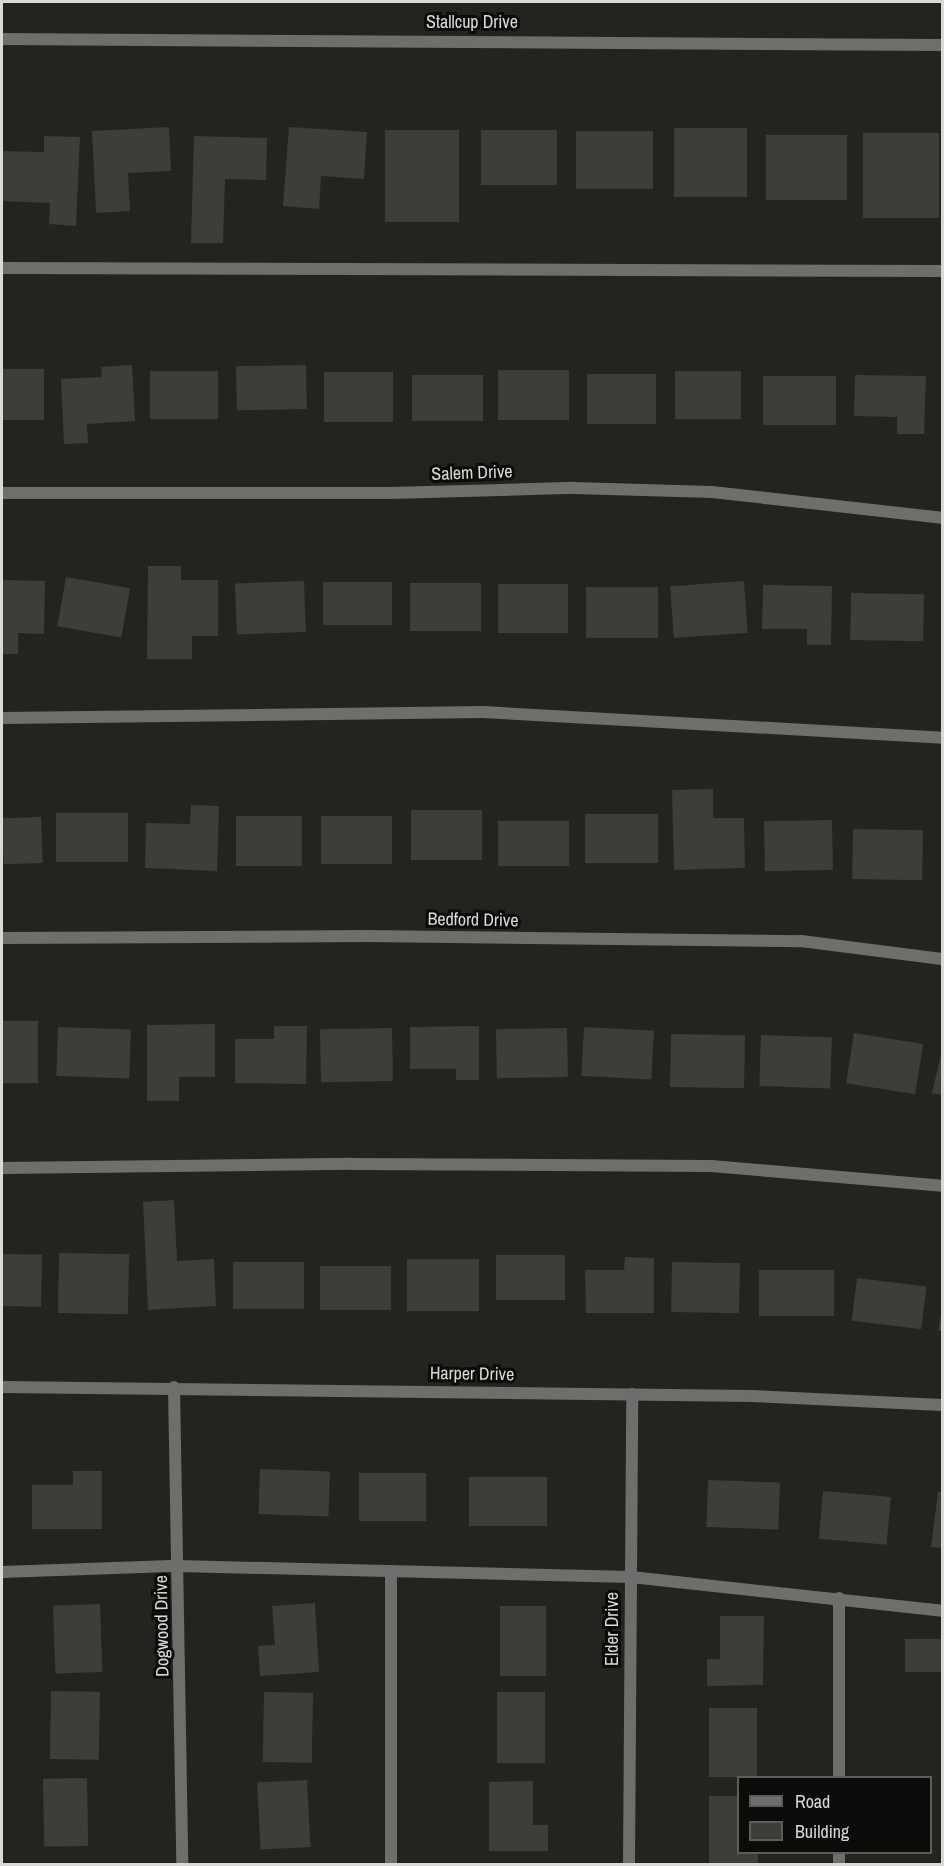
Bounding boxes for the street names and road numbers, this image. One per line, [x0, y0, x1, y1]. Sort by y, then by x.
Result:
street label: Stallcup Drive [426, 11, 518, 33]
street label: Salem Drive [431, 461, 513, 485]
street label: Bedford Drive [427, 908, 519, 932]
street label: Harper Drive [430, 1362, 514, 1386]
street label: Dogwood Drive [150, 1575, 174, 1677]
street label: Elder Drive [601, 1592, 623, 1666]

